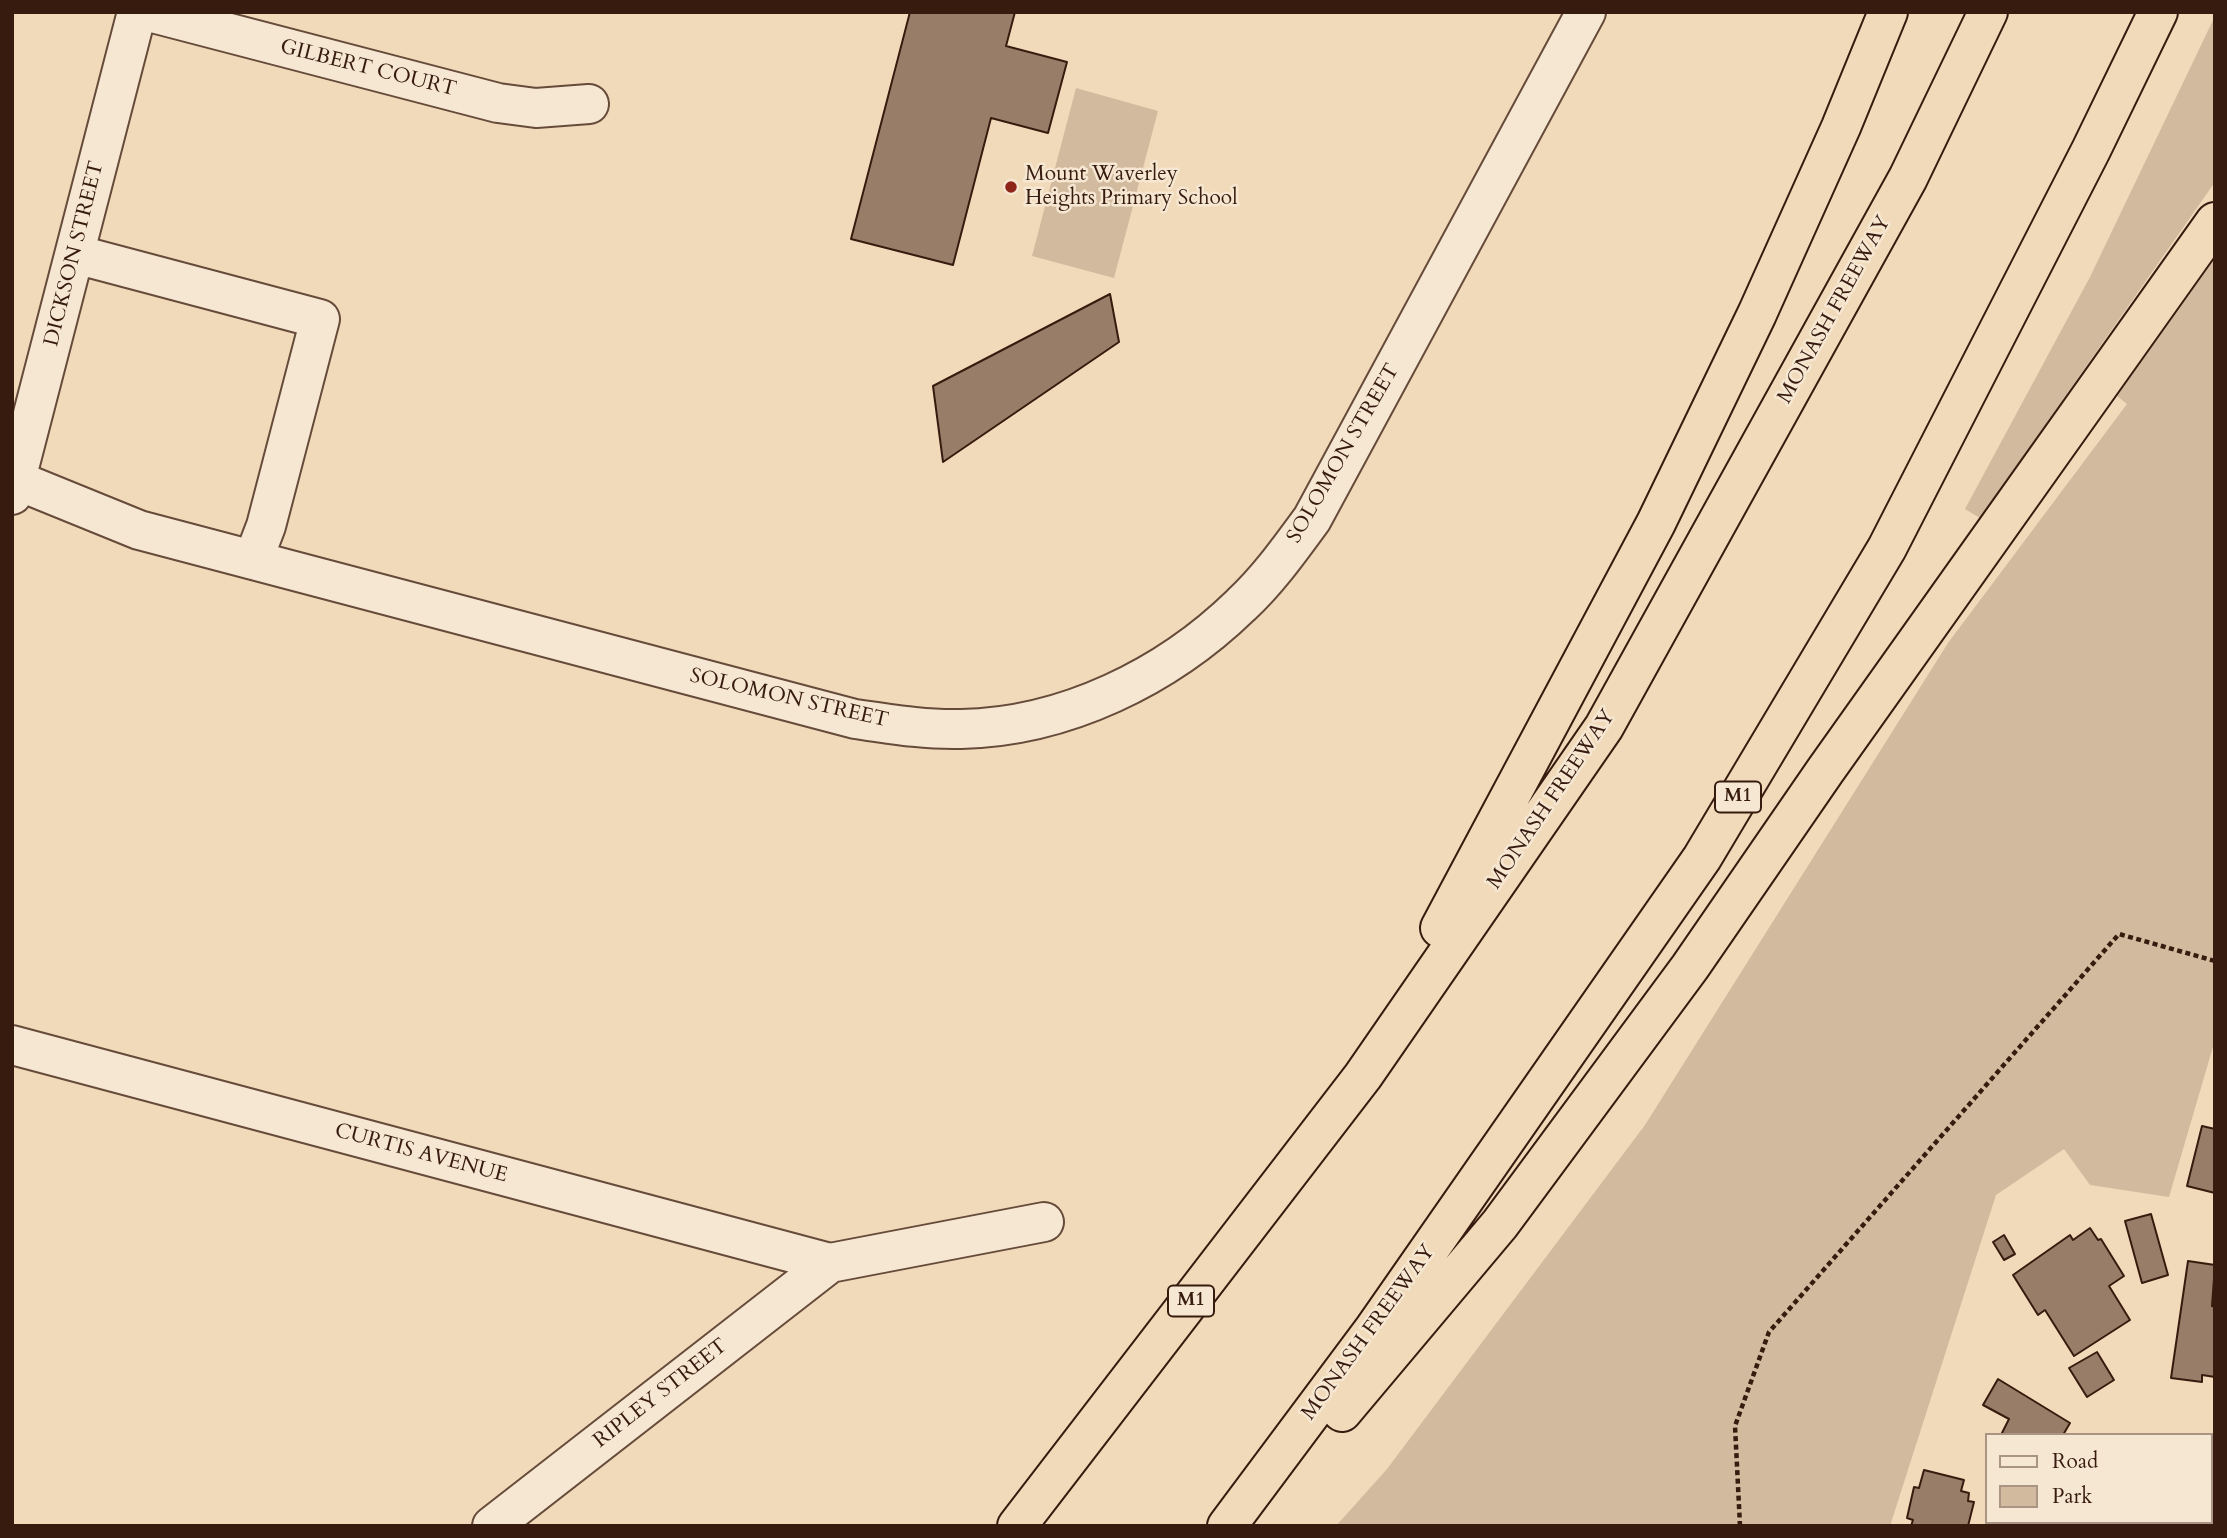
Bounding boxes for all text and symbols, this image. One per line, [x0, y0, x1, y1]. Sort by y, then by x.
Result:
street label: GILBERT COURT [277, 35, 459, 103]
street label: DICKSON STREET [40, 159, 110, 349]
place label: Mount Waverley Heights Primary School [1025, 162, 1237, 212]
marker: Mount Waverley Heights Primary School [1003, 179, 1019, 195]
street label: MONASH FREEWAY [1773, 212, 1897, 408]
street label: SOLOMON STREET [1282, 360, 1406, 548]
street label: SOLOMON STREET [687, 664, 891, 734]
street label: MONASH FREEWAY [1483, 706, 1621, 894]
road number: M1 [1715, 782, 1761, 812]
street label: CURTIS AVENUE [332, 1119, 510, 1189]
street label: MONASH FREEWAY [1297, 1240, 1441, 1426]
road number: M1 [1168, 1286, 1214, 1316]
street label: RIPLEY STREET [589, 1334, 733, 1454]
legend [1986, 1433, 2213, 1524]
text: Road [2052, 1447, 2098, 1476]
text: Park [2052, 1482, 2092, 1511]

